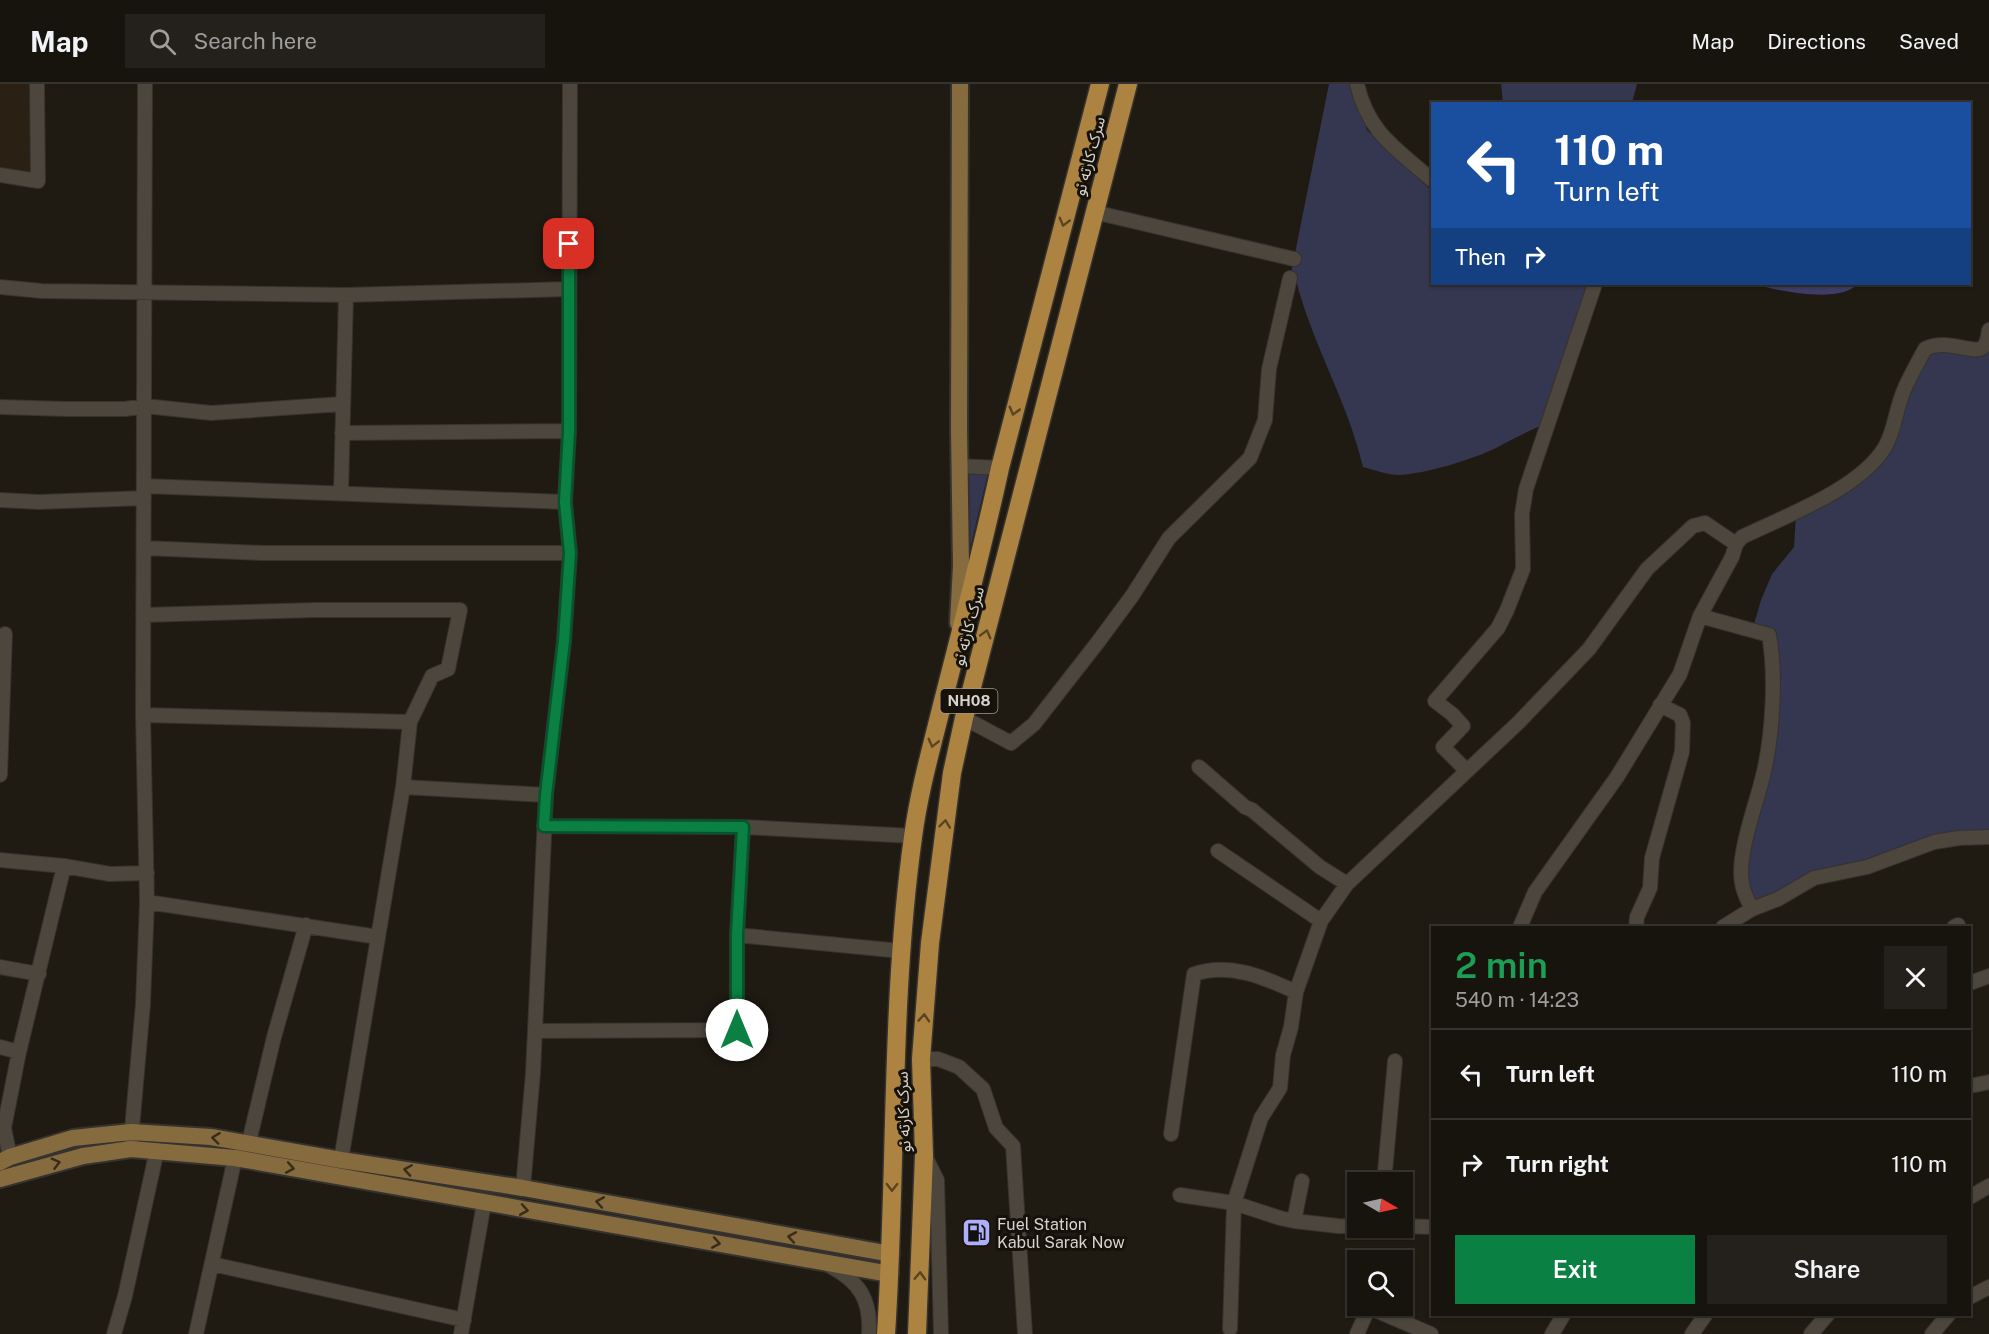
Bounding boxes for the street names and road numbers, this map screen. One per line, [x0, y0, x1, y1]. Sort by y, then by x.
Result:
street label: سرک کارته نو [1070, 114, 1109, 198]
street label: سرک کارته نو [949, 584, 988, 668]
road number: NH08 [940, 689, 998, 713]
street label: سرک کارته نو [893, 1071, 914, 1153]

